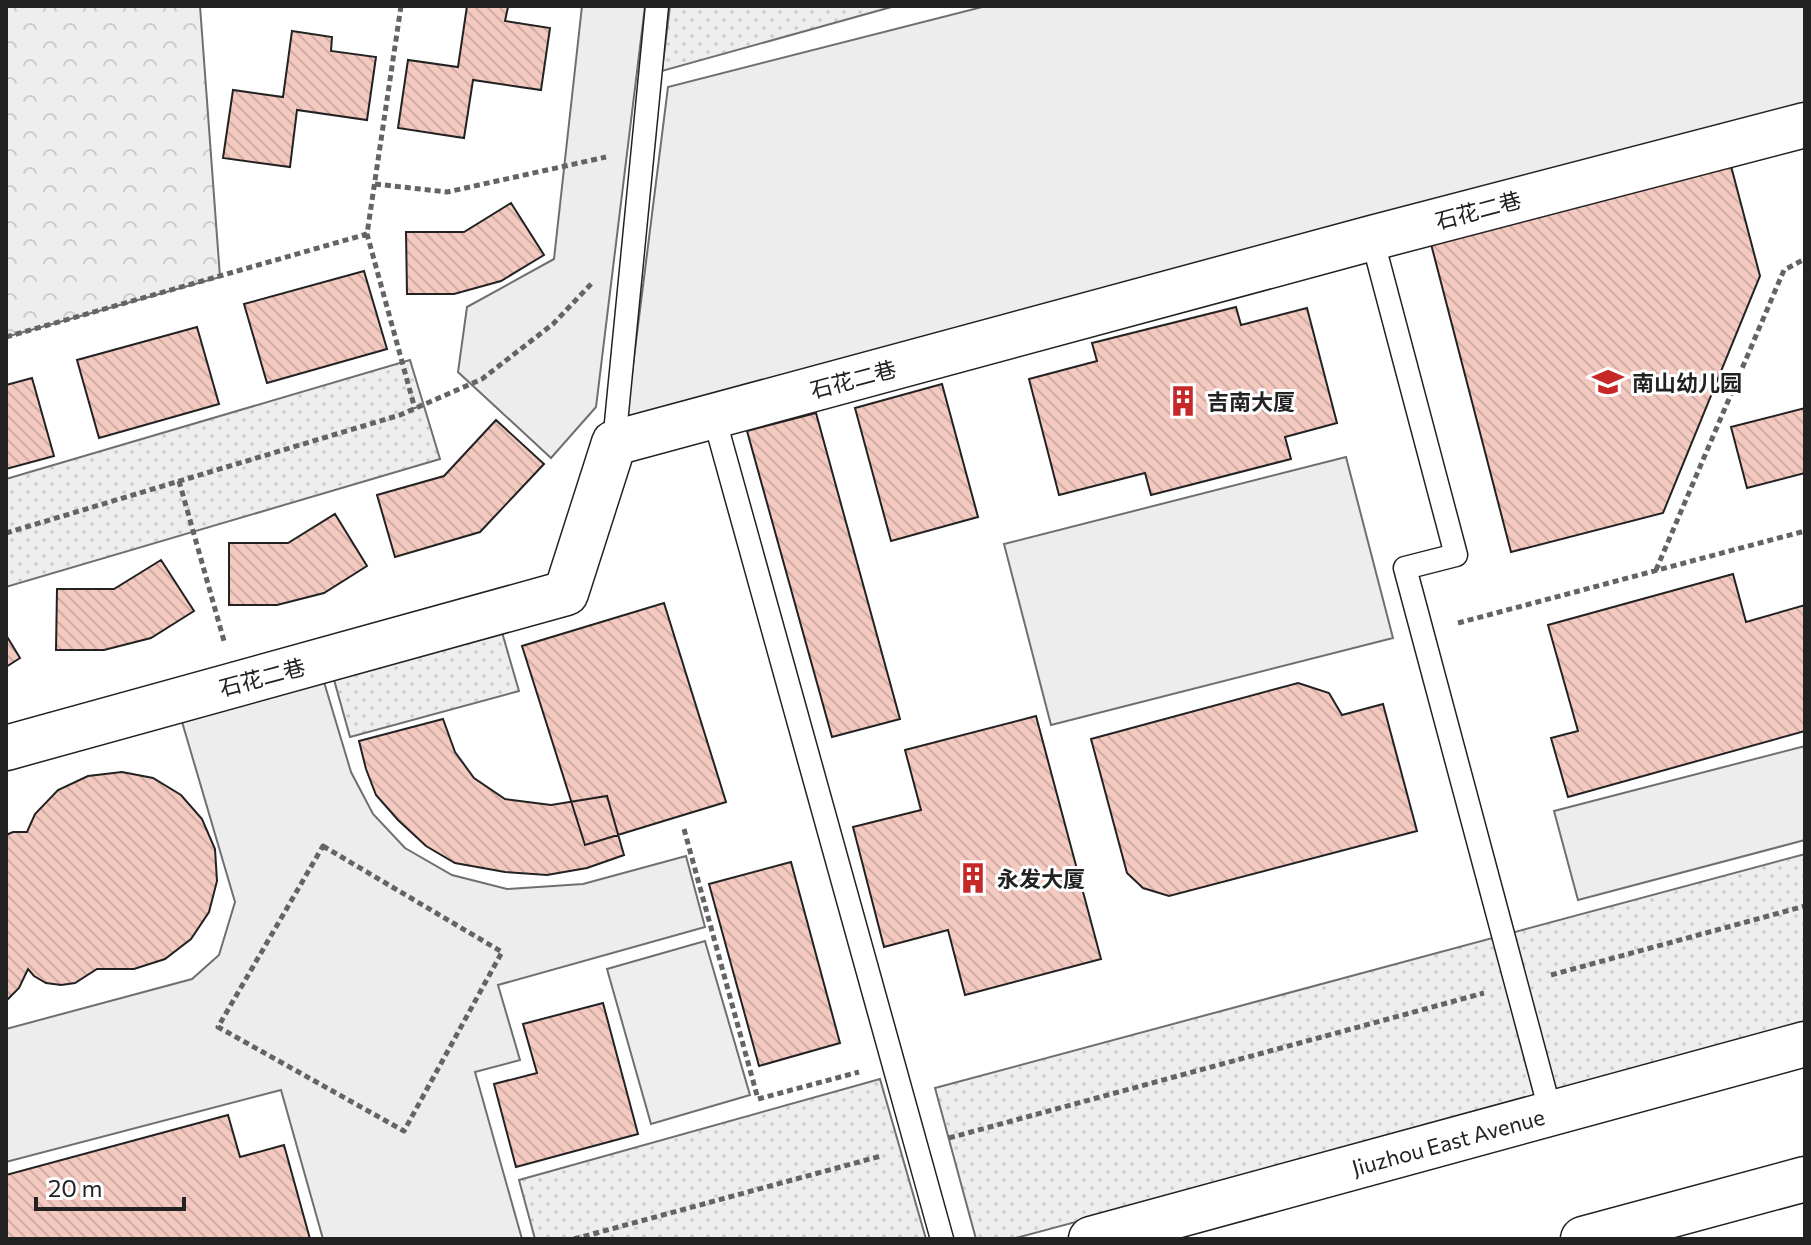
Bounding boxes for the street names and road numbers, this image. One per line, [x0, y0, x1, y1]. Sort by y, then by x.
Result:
street label: 石花二巷 [1432, 186, 1524, 234]
street label: 石花二巷 [807, 355, 899, 403]
street label: 石花二巷 [216, 653, 308, 701]
street label: Jiuzhou East Avenue [1349, 1102, 1547, 1181]

